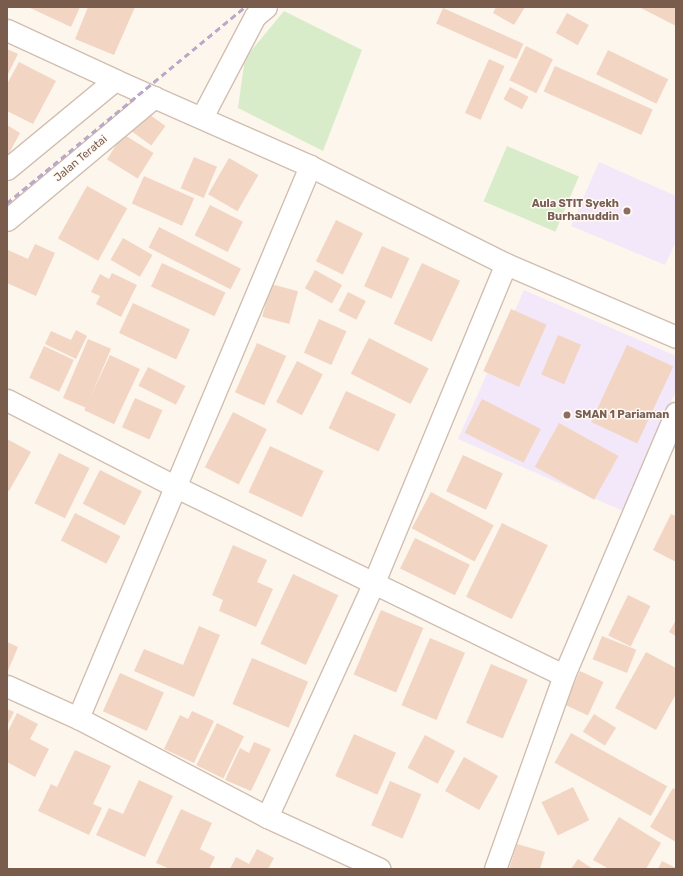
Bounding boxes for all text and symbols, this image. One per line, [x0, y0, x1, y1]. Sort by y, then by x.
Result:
street label: Jalan Teratai [52, 133, 110, 185]
place label: Aula STIT Syekh Burhanuddin [531, 198, 619, 224]
marker: Aula STIT Syekh Burhanuddin [622, 206, 632, 216]
place label: SMAN 1 Pariaman [575, 408, 669, 422]
marker: SMAN 1 Pariaman [562, 410, 572, 420]

